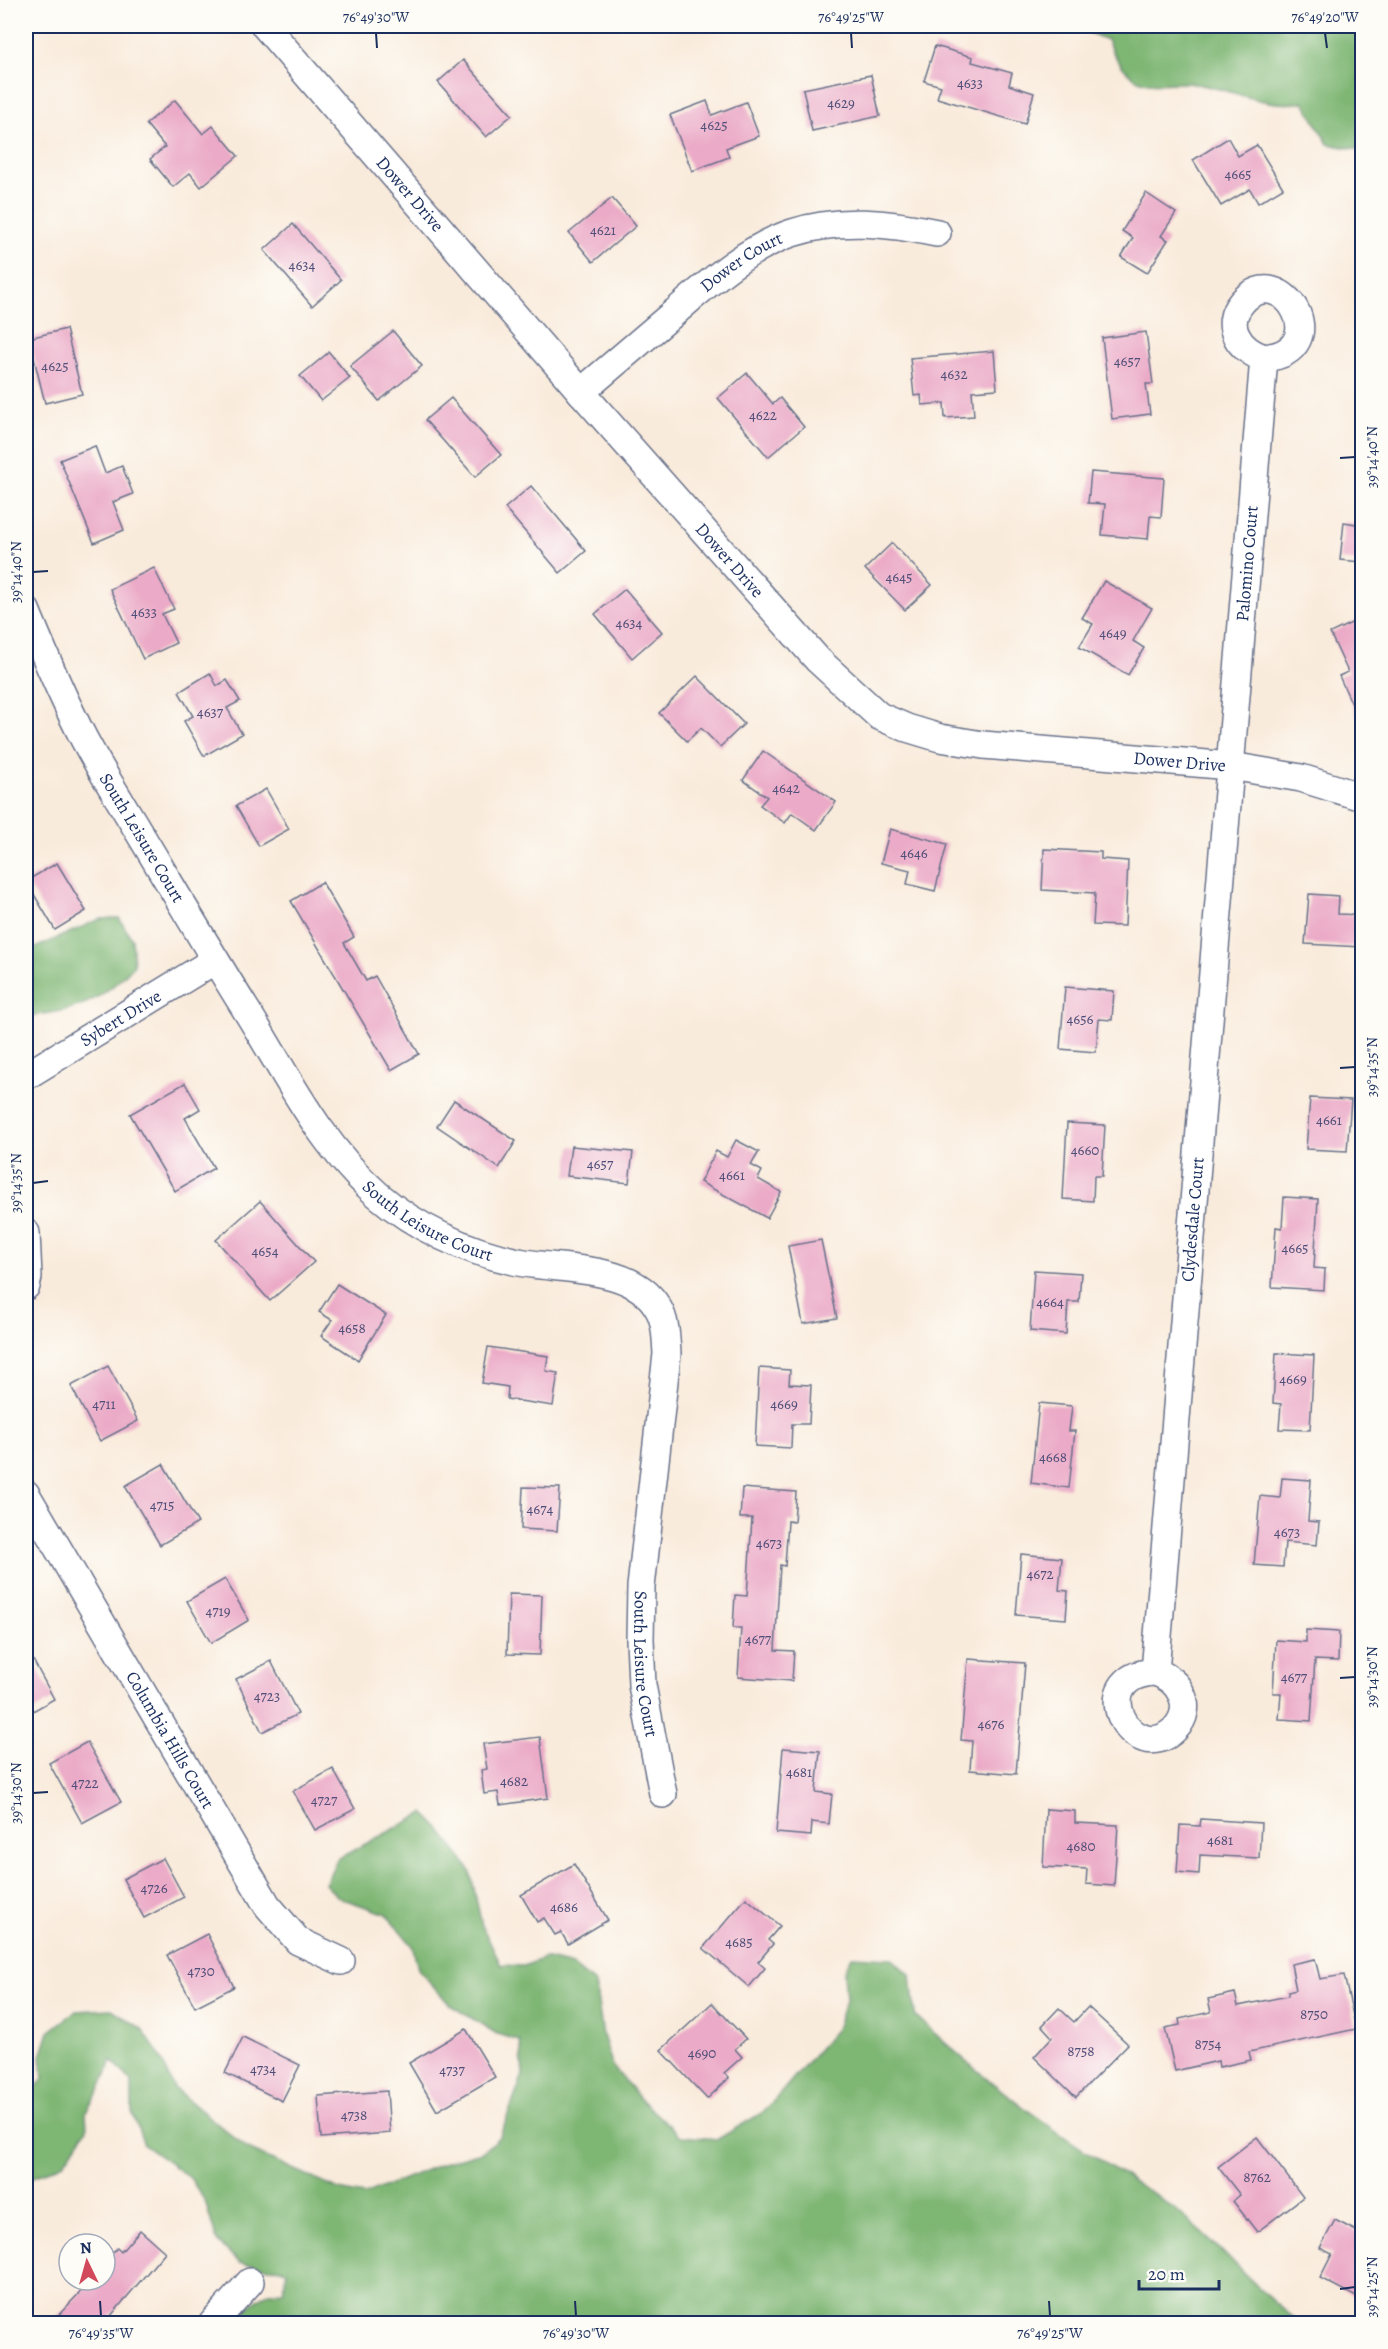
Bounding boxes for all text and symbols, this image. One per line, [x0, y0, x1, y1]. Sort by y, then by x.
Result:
text: 76°49'30"W [343, 7, 409, 27]
text: 76°49'25"W [818, 7, 884, 27]
text: 76°49'20"W [1291, 7, 1359, 27]
house number: 4633 [957, 73, 983, 93]
house number: 4629 [827, 93, 855, 113]
house number: 4625 [700, 115, 728, 135]
street label: Dower Drive [371, 151, 449, 237]
house number: 4665 [1224, 164, 1252, 184]
house number: 4621 [590, 220, 616, 240]
street label: Dower Court [695, 226, 786, 298]
house number: 4634 [289, 255, 316, 275]
house number: 4657 [1114, 351, 1141, 371]
house number: 4625 [41, 356, 69, 376]
house number: 4632 [940, 364, 968, 384]
house number: 4622 [749, 405, 777, 425]
text: 39°14'40"N [1362, 426, 1382, 488]
street label: Palomino Court [1230, 505, 1264, 623]
street label: Dower Drive [690, 517, 769, 603]
text: 39°14'40"N [6, 541, 26, 603]
house number: 4645 [886, 567, 912, 587]
house number: 4633 [131, 602, 157, 622]
house number: 4634 [616, 613, 643, 633]
house number: 4649 [1099, 623, 1127, 643]
house number: 4637 [197, 702, 224, 722]
street label: Dower Drive [1132, 746, 1227, 778]
street label: South Leisure Court [94, 768, 190, 907]
house number: 4642 [772, 778, 800, 798]
house number: 4646 [900, 843, 928, 863]
street label: Sybert Drive [75, 984, 166, 1052]
house number: 4656 [1066, 1009, 1094, 1029]
text: 39°14'35"N [1362, 1037, 1382, 1097]
house number: 4661 [1316, 1110, 1342, 1130]
house number: 4660 [1071, 1140, 1099, 1160]
text: 39°14'35"N [6, 1153, 26, 1213]
house number: 4657 [587, 1154, 614, 1174]
street label: Clydesdale Court [1175, 1156, 1210, 1283]
house number: 4661 [719, 1165, 745, 1185]
street label: South Leisure Court [357, 1175, 496, 1267]
house number: 4665 [1281, 1238, 1309, 1258]
house number: 4654 [252, 1241, 279, 1261]
house number: 4664 [1036, 1292, 1064, 1312]
house number: 4658 [338, 1318, 366, 1338]
house number: 4669 [1279, 1369, 1307, 1389]
house number: 4711 [92, 1394, 116, 1414]
house number: 4669 [770, 1394, 798, 1414]
house number: 4668 [1039, 1447, 1067, 1467]
house number: 4715 [150, 1495, 174, 1515]
house number: 4674 [527, 1499, 554, 1519]
house number: 4673 [1274, 1522, 1300, 1542]
house number: 4673 [756, 1533, 782, 1553]
house number: 4672 [1026, 1564, 1054, 1584]
street label: South Leisure Court [628, 1590, 664, 1739]
house number: 4719 [205, 1601, 231, 1621]
house number: 4677 [745, 1629, 772, 1649]
text: 39°14'30"N [1362, 1646, 1382, 1708]
street label: Columbia Hills Court [120, 1667, 220, 1813]
house number: 4677 [1281, 1667, 1308, 1687]
house number: 4723 [254, 1686, 280, 1706]
house number: 4676 [978, 1714, 1005, 1734]
text: 39°14'30"N [6, 1762, 26, 1824]
house number: 4681 [786, 1762, 812, 1782]
house number: 4682 [500, 1771, 528, 1791]
house number: 4722 [71, 1773, 99, 1793]
house number: 4727 [311, 1790, 338, 1810]
house number: 4681 [1207, 1830, 1233, 1850]
house number: 4680 [1067, 1836, 1096, 1856]
house number: 4726 [140, 1878, 168, 1898]
house number: 4686 [550, 1897, 578, 1917]
house number: 4685 [725, 1932, 753, 1952]
house number: 4730 [187, 1961, 215, 1981]
house number: 8750 [1300, 2004, 1328, 2024]
house number: 8754 [1195, 2034, 1222, 2054]
house number: 8758 [1067, 2041, 1095, 2061]
house number: 4690 [688, 2043, 716, 2063]
house number: 4734 [250, 2059, 276, 2079]
house number: 4737 [439, 2060, 466, 2080]
house number: 4738 [341, 2105, 367, 2125]
house number: 8762 [1243, 2167, 1271, 2187]
north arrow [57, 2232, 117, 2292]
text: N [79, 2237, 93, 2260]
scale bar [1139, 2253, 1218, 2291]
text: 39°14'25"N [1362, 2256, 1382, 2318]
text: 20 m [1148, 2262, 1185, 2286]
text: 76°49'35"W [68, 2323, 134, 2343]
text: 76°49'30"W [543, 2323, 609, 2343]
text: 76°49'25"W [1017, 2323, 1083, 2343]

